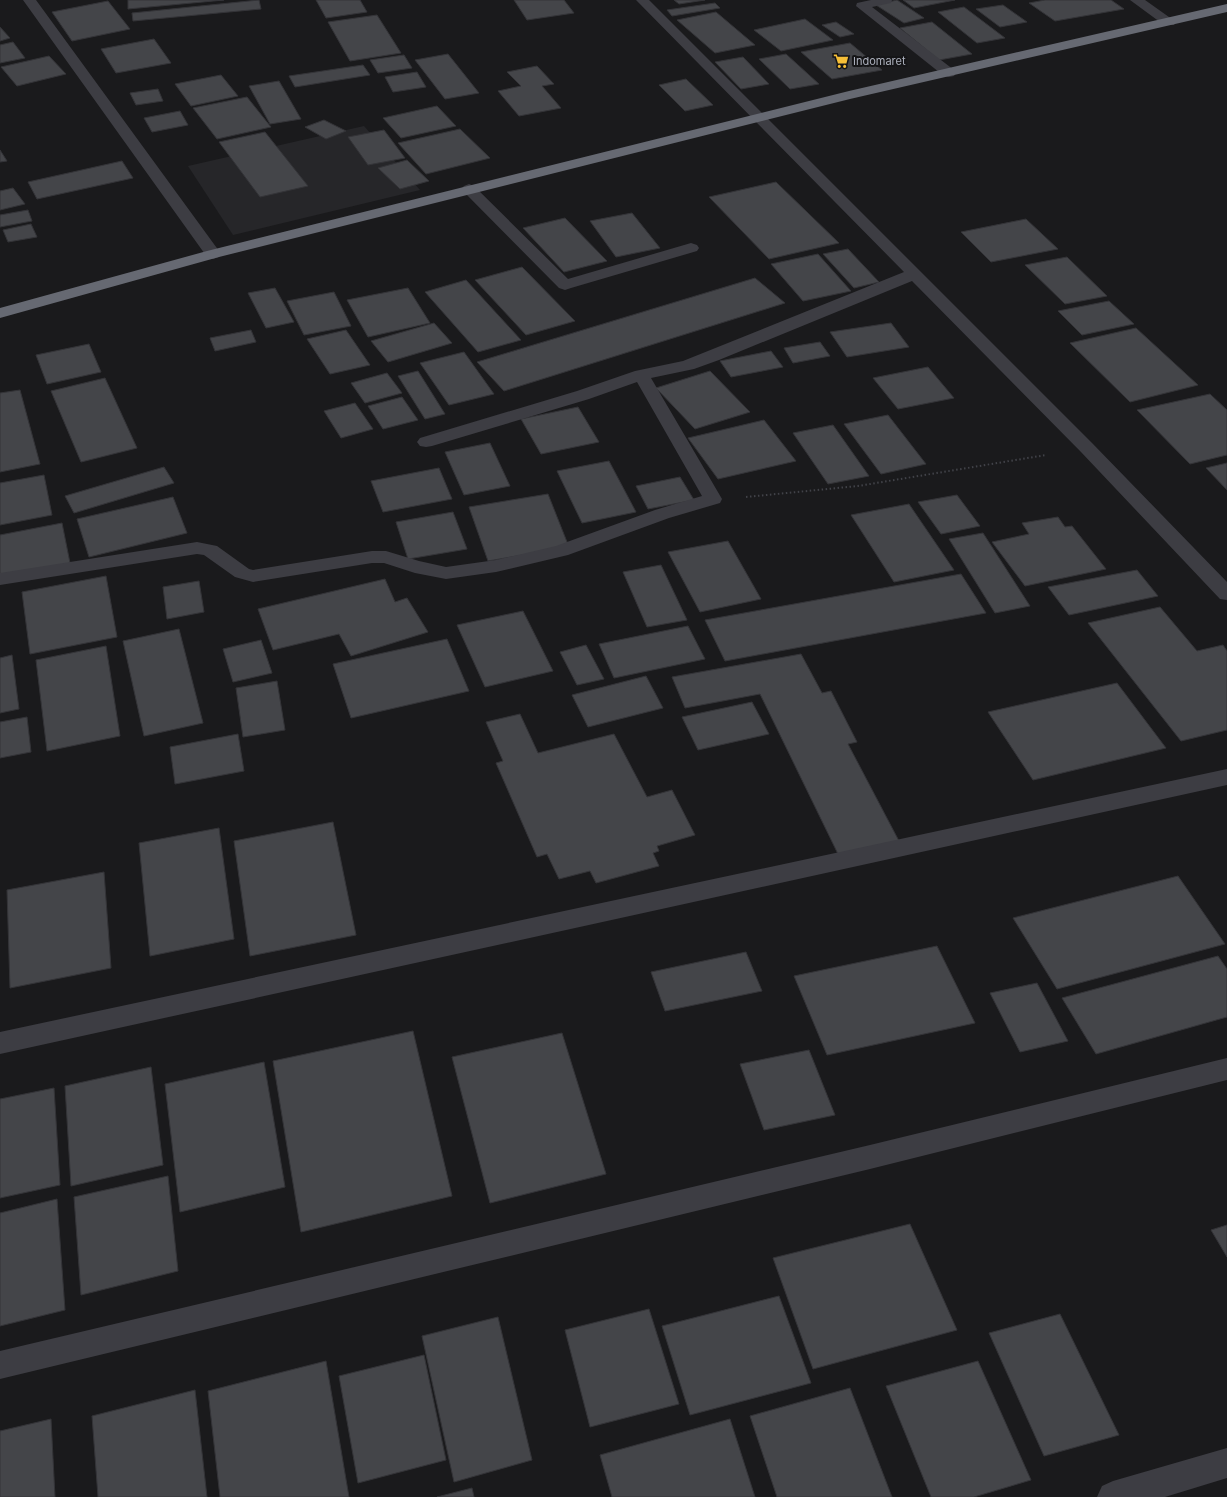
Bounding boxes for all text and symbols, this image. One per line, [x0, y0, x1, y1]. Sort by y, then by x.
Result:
supermarket icon: Indomaret [832, 52, 850, 70]
place label: Indomaret [853, 54, 906, 68]

